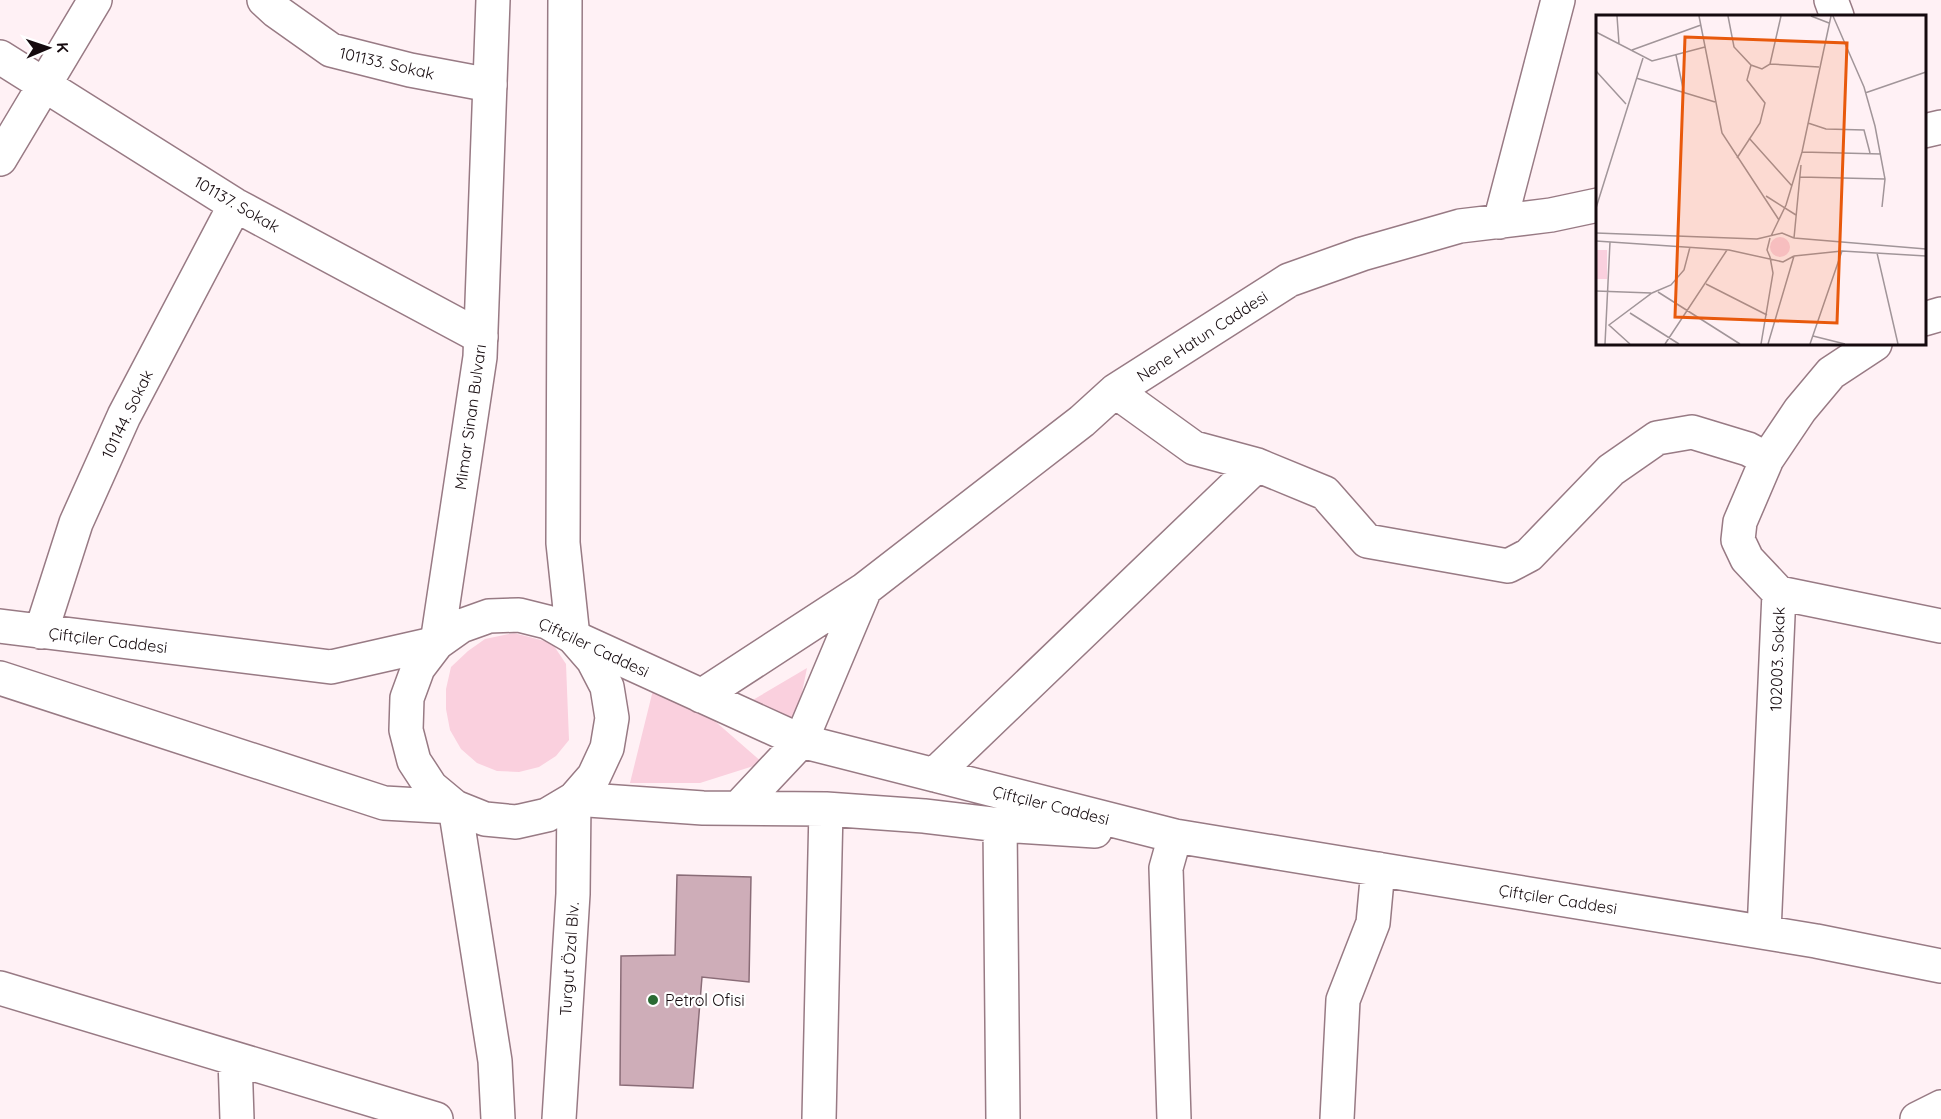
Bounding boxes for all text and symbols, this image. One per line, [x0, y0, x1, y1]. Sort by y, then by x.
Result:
inset map [1596, 15, 1926, 345]
north arrow [18, 18, 78, 78]
text: K [53, 42, 73, 53]
street label: 101133. Sokak [338, 42, 436, 84]
street label: 101137. Sokak [191, 171, 283, 237]
street label: Nene Hatun Caddesi [1133, 286, 1271, 386]
street label: Mimar Sinan Bulvarı [450, 343, 490, 491]
street label: 101144. Sokak [97, 366, 157, 462]
street label: 102003. Sokak [1765, 606, 1789, 712]
street label: Çiftçiler Caddesi [536, 613, 652, 681]
street label: Çiftçiler Caddesi [48, 623, 168, 657]
street label: Çiftçiler Caddesi [991, 781, 1111, 829]
street label: Çiftçiler Caddesi [1497, 880, 1619, 918]
street label: Turgut Özal Blv. [555, 901, 583, 1017]
place label: Petrol Ofisi [665, 990, 745, 1010]
marker: Petrol Ofisi [646, 993, 660, 1007]

